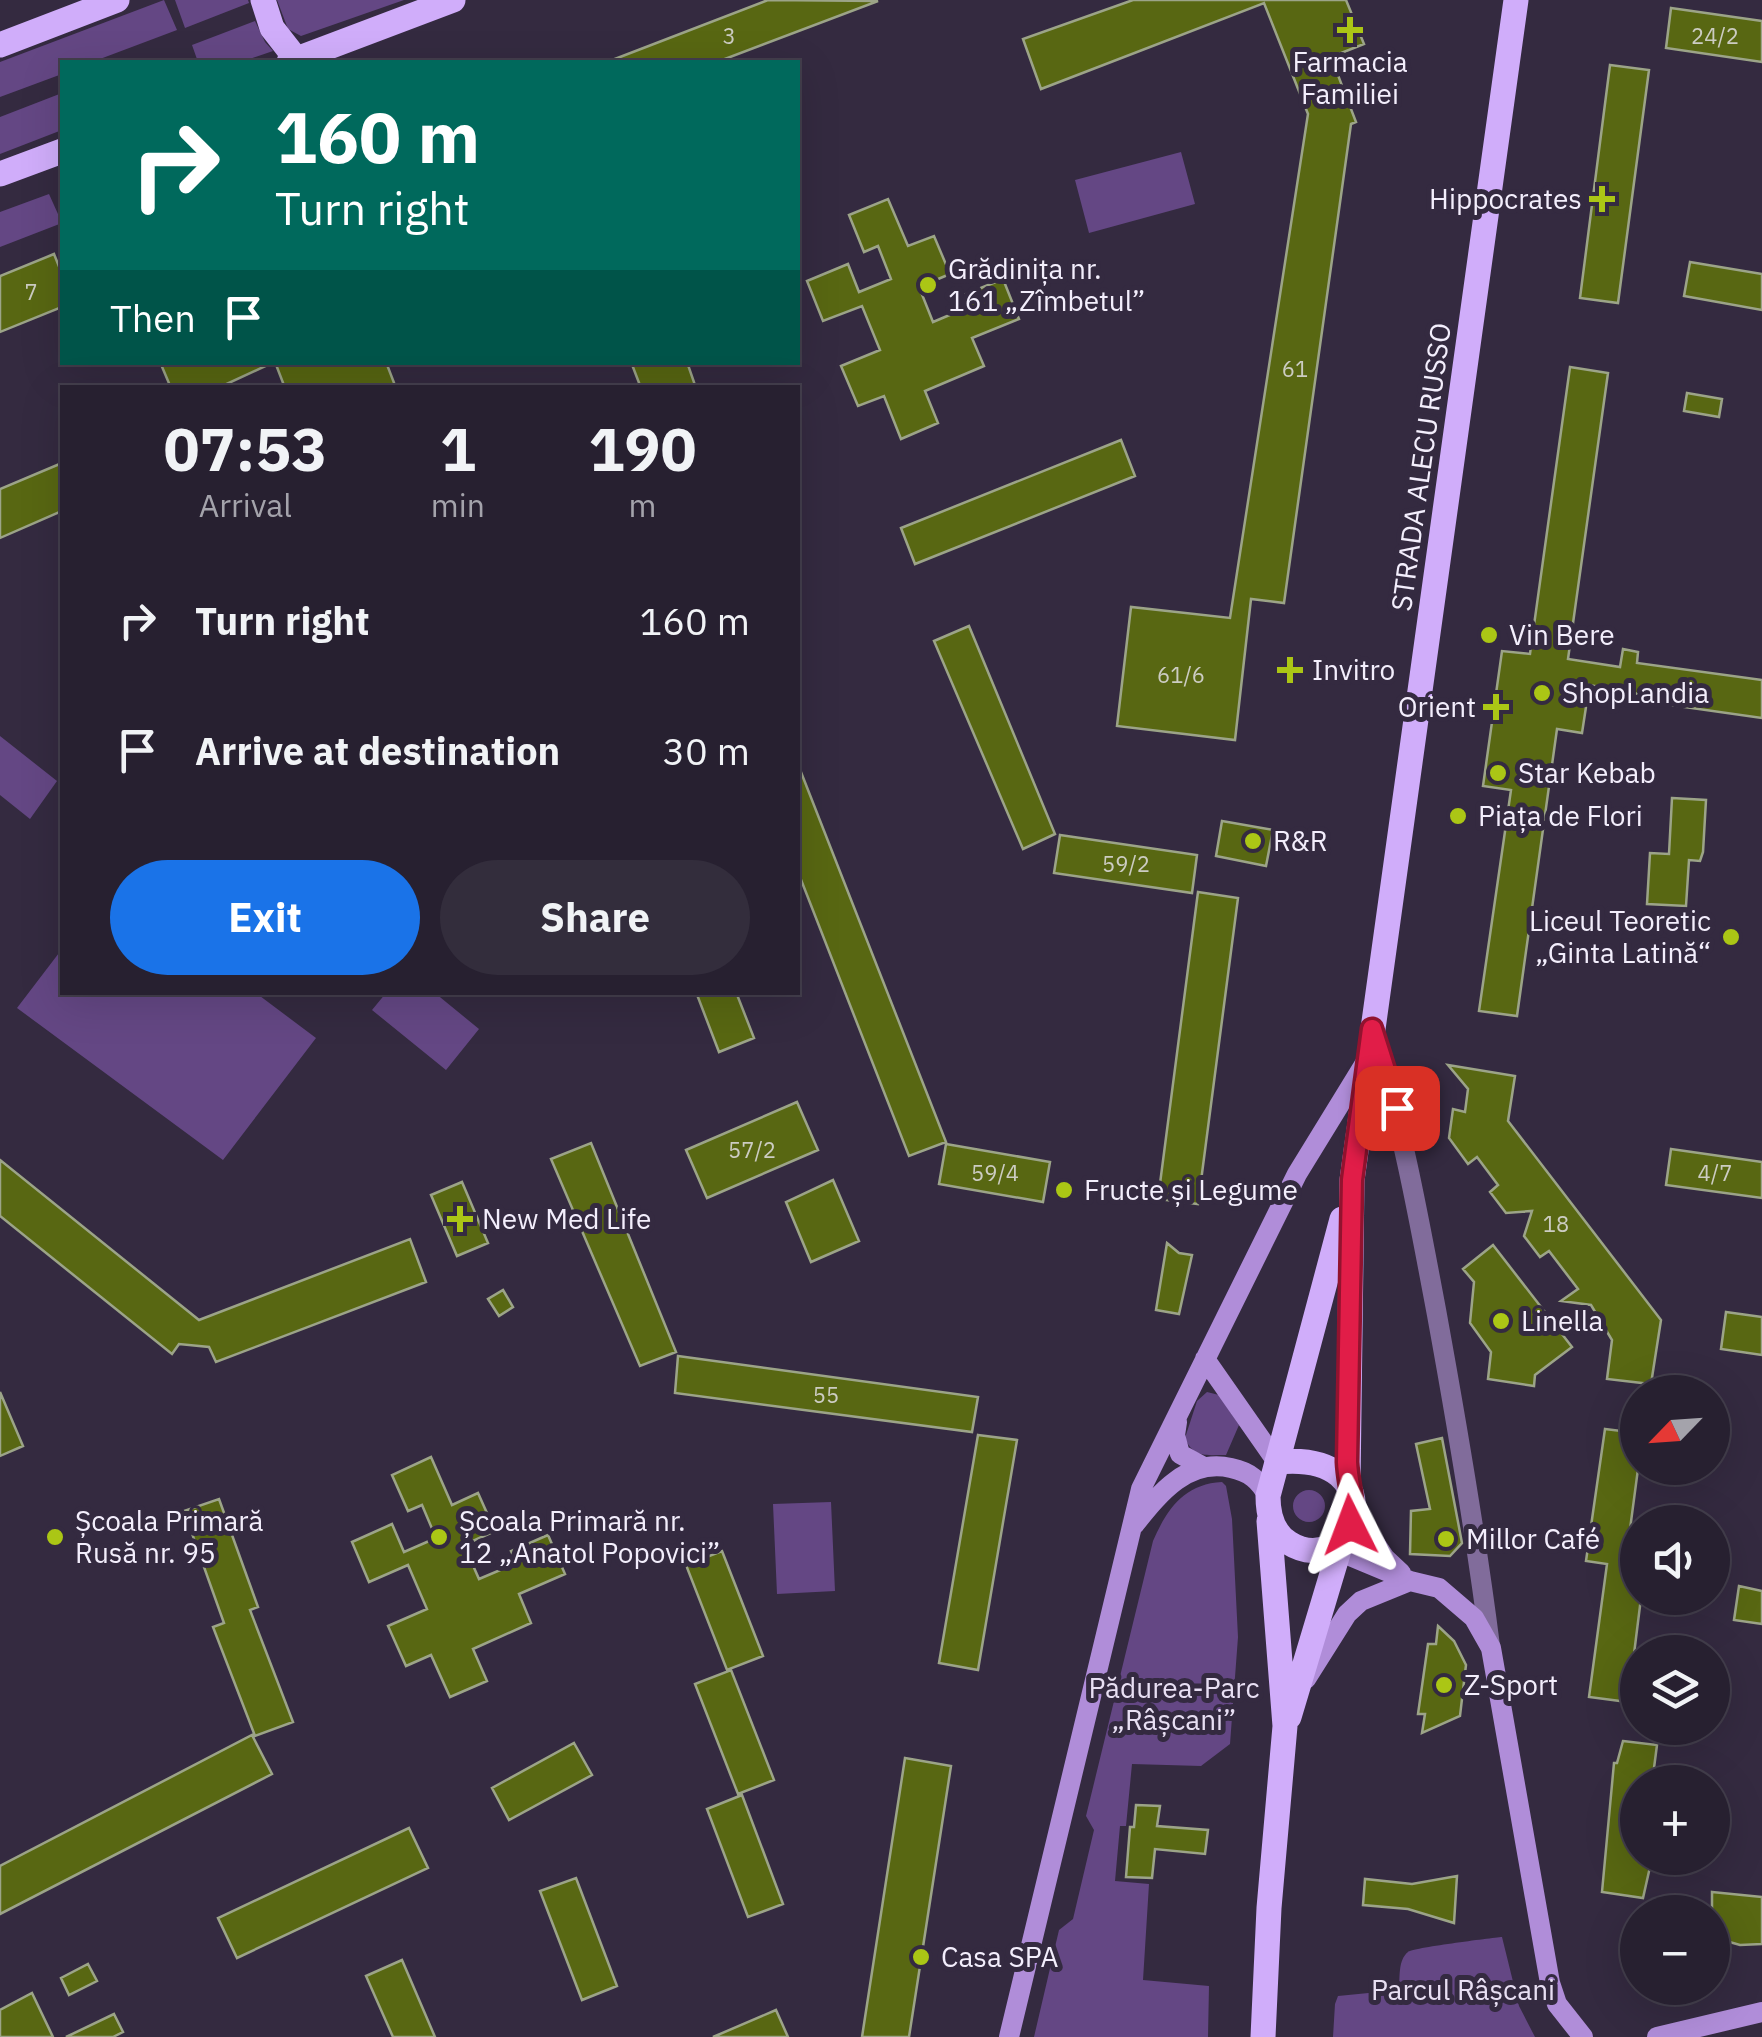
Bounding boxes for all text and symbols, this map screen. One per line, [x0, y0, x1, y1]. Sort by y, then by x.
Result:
marker: Farmacia Familiei [1339, 19, 1361, 41]
house number: 3 [722, 21, 736, 50]
house number: 24/2 [1691, 21, 1739, 50]
place label: Farmacia Familiei [1292, 43, 1408, 112]
text: 160 m [275, 91, 480, 182]
icon: right [110, 100, 240, 230]
text: Turn right [275, 179, 470, 237]
place label: Hippocrates [1429, 180, 1582, 217]
marker: Hippocrates [1591, 188, 1613, 210]
place label: Grădinița nr. 161 „Zîmbetul” [948, 250, 1145, 319]
marker: Grădinița nr. 161 „Zîmbetul” [917, 274, 939, 296]
house number: 7 [24, 277, 38, 306]
icon: arrive [216, 290, 271, 345]
text: Then [110, 293, 196, 342]
street label: STRADA ALECU RUSSO [1382, 320, 1459, 613]
house number: 61 [1282, 354, 1308, 383]
text: 07:53 [164, 409, 327, 488]
text: 1 [440, 409, 476, 488]
text: 190 [588, 409, 696, 488]
text: Arrival [199, 484, 292, 526]
text: min [431, 484, 485, 526]
text: m [629, 484, 656, 526]
icon: right [110, 593, 165, 648]
text: Turn right [195, 596, 370, 645]
text: 160 m [639, 596, 750, 645]
place label: Vin Bere [1509, 616, 1615, 653]
marker: Vin Bere [1478, 624, 1500, 646]
place label: Invitro [1312, 651, 1395, 688]
marker: Invitro [1277, 657, 1303, 683]
house number: 61/6 [1157, 660, 1205, 689]
place label: ShopLandia [1562, 674, 1709, 711]
marker: ShopLandia [1531, 682, 1553, 704]
place label: Orient [1398, 688, 1476, 725]
marker: Orient [1485, 696, 1507, 718]
icon: arrive [110, 723, 165, 778]
text: Arrive at destination [195, 726, 560, 775]
text: 30 m [662, 726, 750, 775]
place label: Star Kebab [1518, 754, 1656, 791]
marker: Star Kebab [1487, 762, 1509, 784]
place label: Piața de Flori [1478, 797, 1643, 834]
marker: Piața de Flori [1447, 805, 1469, 827]
place label: R&R [1273, 822, 1328, 859]
marker: R&R [1242, 830, 1264, 852]
house number: 59/2 [1102, 849, 1150, 878]
button: Exit [110, 860, 420, 975]
button: Share [440, 860, 750, 975]
place label: Liceul Teoretic „Ginta Latină“ [1529, 902, 1711, 971]
marker: Liceul Teoretic „Ginta Latină“ [1720, 926, 1742, 948]
pin [1355, 1066, 1440, 1151]
icon: arrive [1370, 1081, 1425, 1136]
house number: 57/2 [728, 1135, 776, 1164]
house number: 59/4 [971, 1158, 1019, 1187]
house number: 4/7 [1698, 1158, 1732, 1187]
place label: Fructe și Legume [1084, 1171, 1298, 1208]
marker: Fructe și Legume [1053, 1179, 1075, 1201]
place label: New Med Life [482, 1200, 651, 1237]
marker: New Med Life [447, 1206, 473, 1232]
house number: 18 [1543, 1209, 1569, 1238]
place label: Linella [1521, 1302, 1603, 1339]
marker: Linella [1490, 1310, 1512, 1332]
north arrow [1620, 1375, 1730, 1485]
map controls [1620, 1375, 1730, 2005]
house number: 55 [813, 1380, 839, 1409]
position arrow [1298, 1473, 1402, 1577]
place label: Școala Primară Rusă nr. 95 [75, 1502, 264, 1571]
place label: Școala Primară nr. 12 „Anatol Popovici” [459, 1502, 720, 1571]
button: sound [1620, 1505, 1730, 1615]
place label: Millor Café [1466, 1520, 1600, 1557]
marker: Școala Primară Rusă nr. 95 [44, 1526, 66, 1548]
marker: Școala Primară nr. 12 „Anatol Popovici” [428, 1526, 450, 1548]
marker: Millor Café [1435, 1528, 1457, 1550]
button: layers [1620, 1635, 1730, 1745]
place label: Z-Sport [1464, 1666, 1558, 1703]
park label: Pădurea-Parc „Râșcani” [1088, 1669, 1260, 1738]
marker: Z-Sport [1433, 1674, 1455, 1696]
button: + [1620, 1765, 1730, 1875]
button: − [1620, 1895, 1730, 2005]
place label: Casa SPA [941, 1938, 1059, 1975]
marker: Casa SPA [910, 1946, 932, 1968]
park label: Parcul Râșcani [1371, 1971, 1555, 2008]

